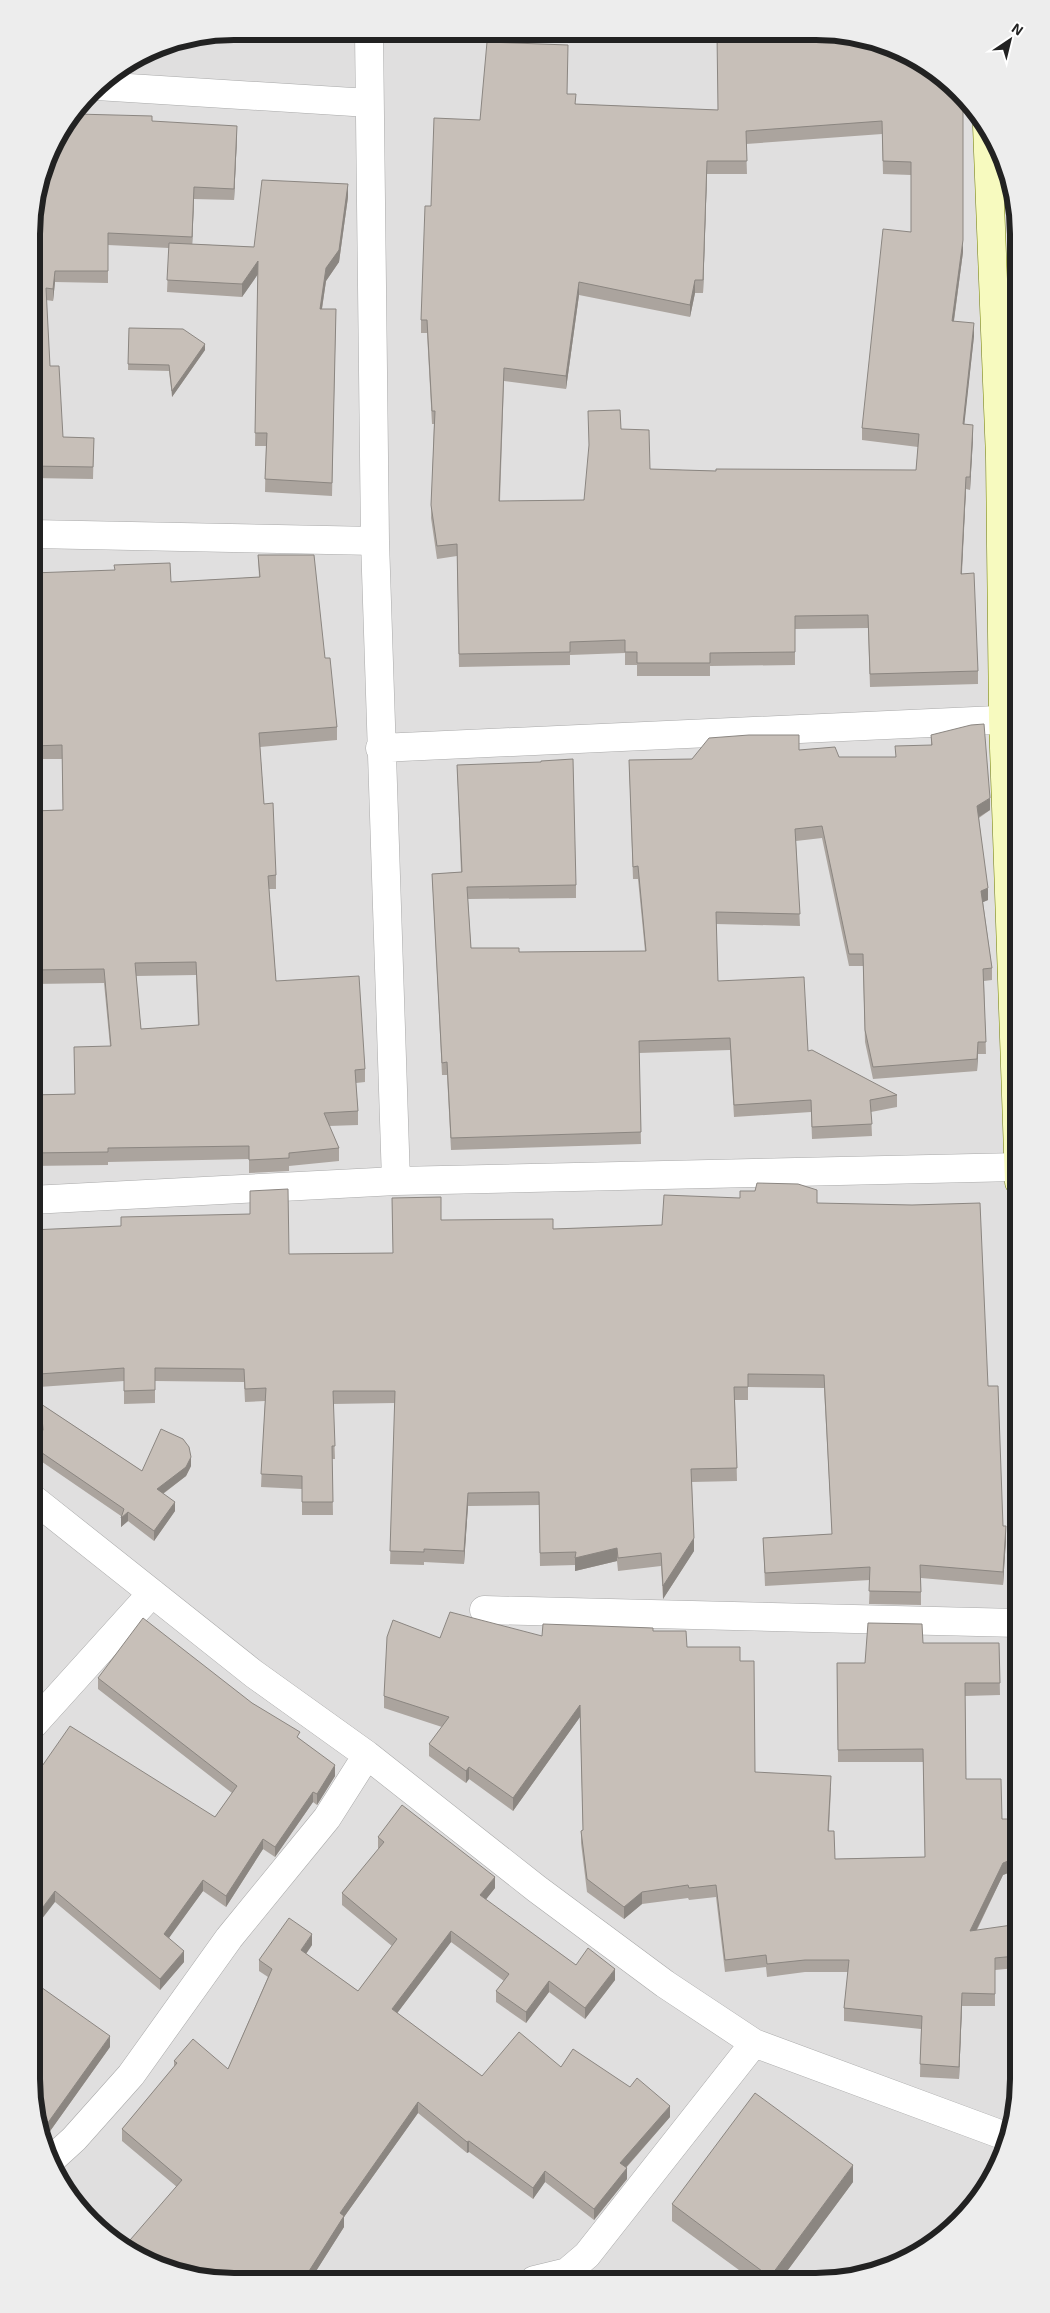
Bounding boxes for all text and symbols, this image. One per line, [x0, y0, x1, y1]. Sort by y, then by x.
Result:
north arrow [985, 15, 1035, 65]
text: N [1009, 19, 1027, 39]

